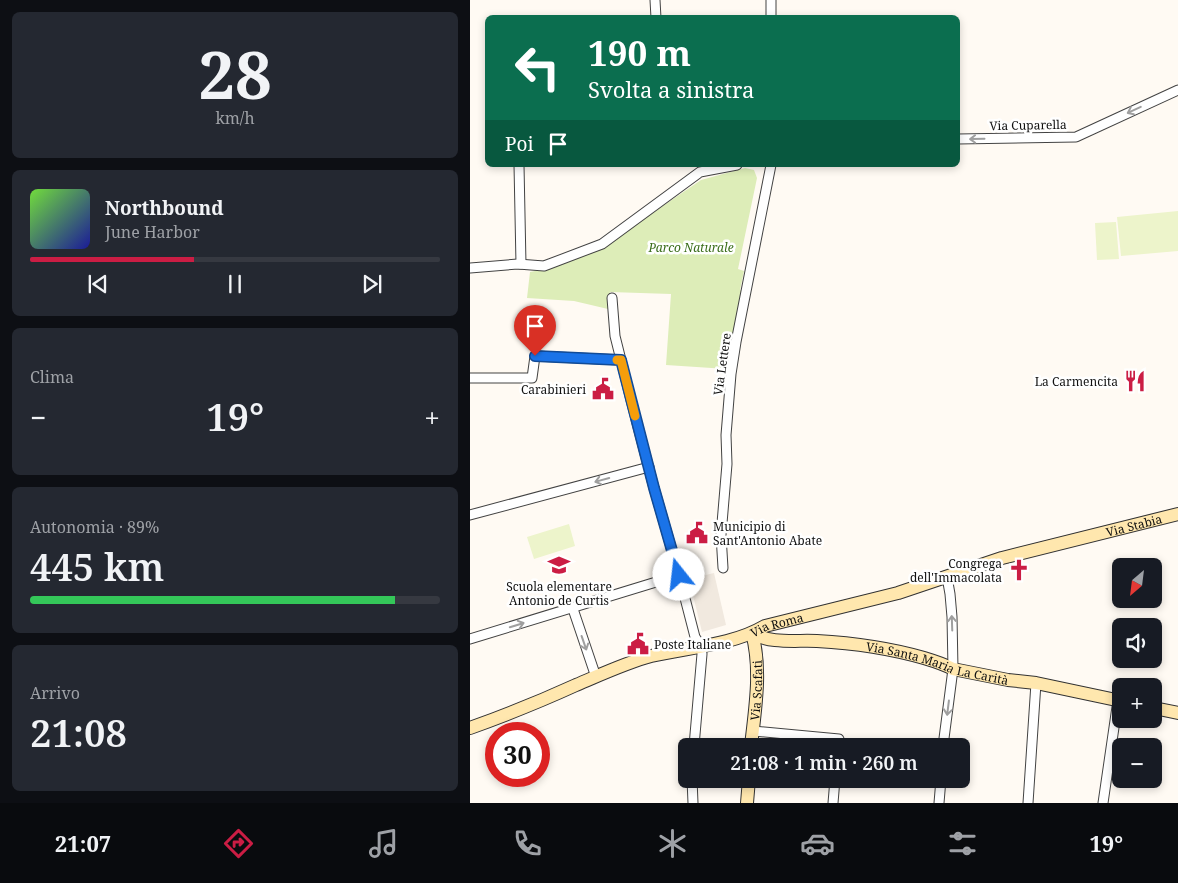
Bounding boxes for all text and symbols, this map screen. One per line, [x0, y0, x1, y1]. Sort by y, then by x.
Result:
text: 190 m [588, 29, 691, 76]
text: 28 [198, 30, 272, 118]
icon: left [505, 35, 570, 100]
text: Svolta a sinistra [588, 74, 754, 104]
one-way arrow [1127, 106, 1142, 115]
text: km/h [215, 107, 255, 129]
street label: Via Cuparella [989, 116, 1067, 134]
icon: arrive [544, 130, 572, 158]
text: Poi [505, 131, 534, 157]
one-way arrow [969, 134, 986, 144]
text: Northbound [105, 195, 224, 221]
text: June Harbor [105, 221, 200, 243]
park label: Parco Naturale [647, 239, 734, 256]
icon: previous [84, 270, 112, 298]
icon: pause [221, 270, 249, 298]
icon: next [358, 270, 386, 298]
pin [514, 305, 556, 356]
icon: arrive [521, 312, 549, 340]
street label: Via Lettere [709, 332, 735, 396]
text: Clima [30, 366, 74, 388]
restaurant icon: La Carmencita [1122, 368, 1148, 394]
place label: La Carmencita [1035, 373, 1118, 390]
public building icon: Carabinieri [590, 376, 616, 402]
place label: Carabinieri [521, 381, 586, 398]
text: 19° [206, 390, 264, 442]
text: − [30, 398, 46, 436]
text: + [424, 398, 440, 436]
one-way arrow [594, 476, 610, 485]
street label: Via Stabia [1104, 510, 1164, 540]
text: Autonomia · 89% [30, 516, 159, 538]
place label: Municipio di Sant'Antonio Abate [713, 518, 822, 549]
public building icon: Municipio di Sant'Antonio Abate [684, 520, 710, 546]
text: 445 km [30, 540, 164, 592]
position arrow [652, 548, 704, 600]
school or university icon: Scuola elementare Antonio de Curtis [546, 552, 572, 578]
place label: Congrega dell'Immacolata [910, 555, 1002, 586]
church icon: Congrega dell'Immacolata [1006, 557, 1032, 583]
north arrow [1112, 558, 1162, 608]
map controls [1112, 558, 1162, 788]
place label: Scuola elementare Antonio de Curtis [506, 578, 612, 609]
street label: Via Roma [747, 608, 805, 641]
one-way arrow [947, 615, 957, 631]
button: sound [1112, 618, 1162, 668]
one-way arrow [508, 620, 524, 630]
public building icon: Poste Italiane [625, 631, 651, 657]
one-way arrow [580, 635, 589, 650]
place label: Poste Italiane [654, 636, 731, 653]
street label: Via Santa Maria La Carità [865, 637, 1010, 688]
street label: Via Scafati [746, 659, 766, 721]
button: + [1112, 678, 1162, 728]
text: Arrivo [30, 682, 80, 704]
one-way arrow [943, 699, 953, 715]
text: 21:08 [30, 706, 127, 758]
speed limit sign: 30 [485, 722, 550, 787]
button: − [1112, 738, 1162, 788]
text: 21:08 · 1 min · 260 m [730, 750, 918, 776]
icon: directions [221, 826, 256, 861]
icon: music [366, 826, 401, 861]
icon: phone [510, 826, 545, 861]
icon: climate [655, 826, 690, 861]
icon: car [800, 826, 835, 861]
icon: filters [945, 826, 980, 861]
text: 21:07 [55, 828, 111, 858]
text: 19° [1089, 828, 1123, 858]

